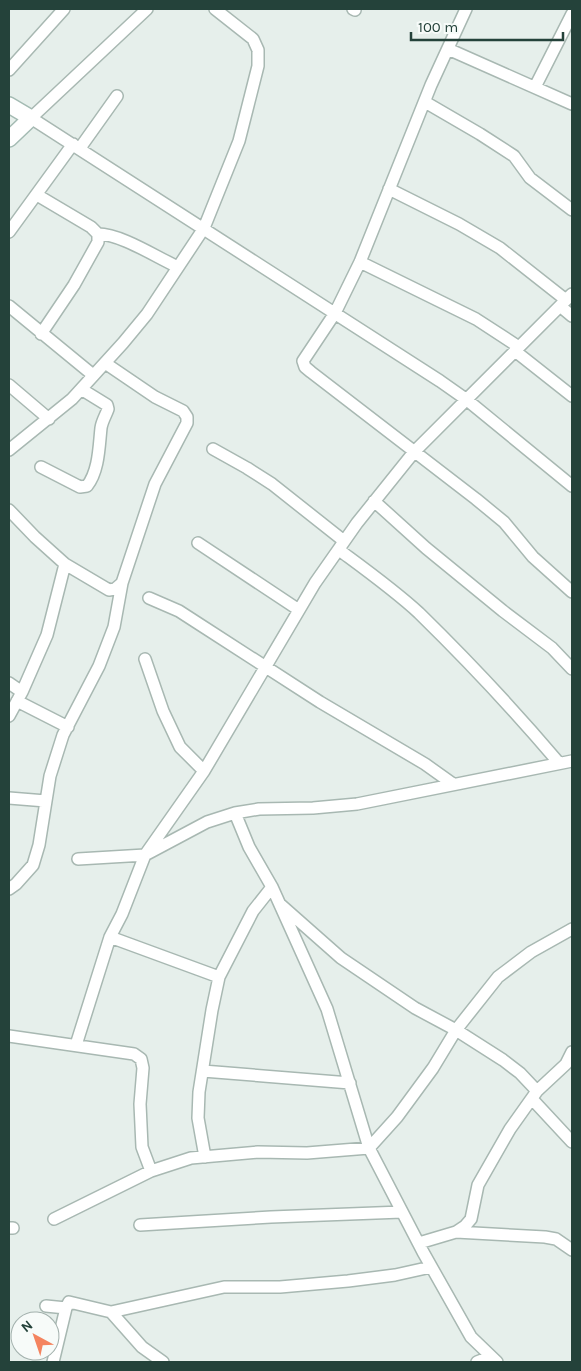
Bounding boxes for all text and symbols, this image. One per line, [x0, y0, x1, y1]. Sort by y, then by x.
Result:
scale bar [411, 10, 564, 42]
text: 100 m [418, 18, 458, 36]
north arrow [10, 1311, 60, 1361]
text: N [18, 1317, 36, 1336]

